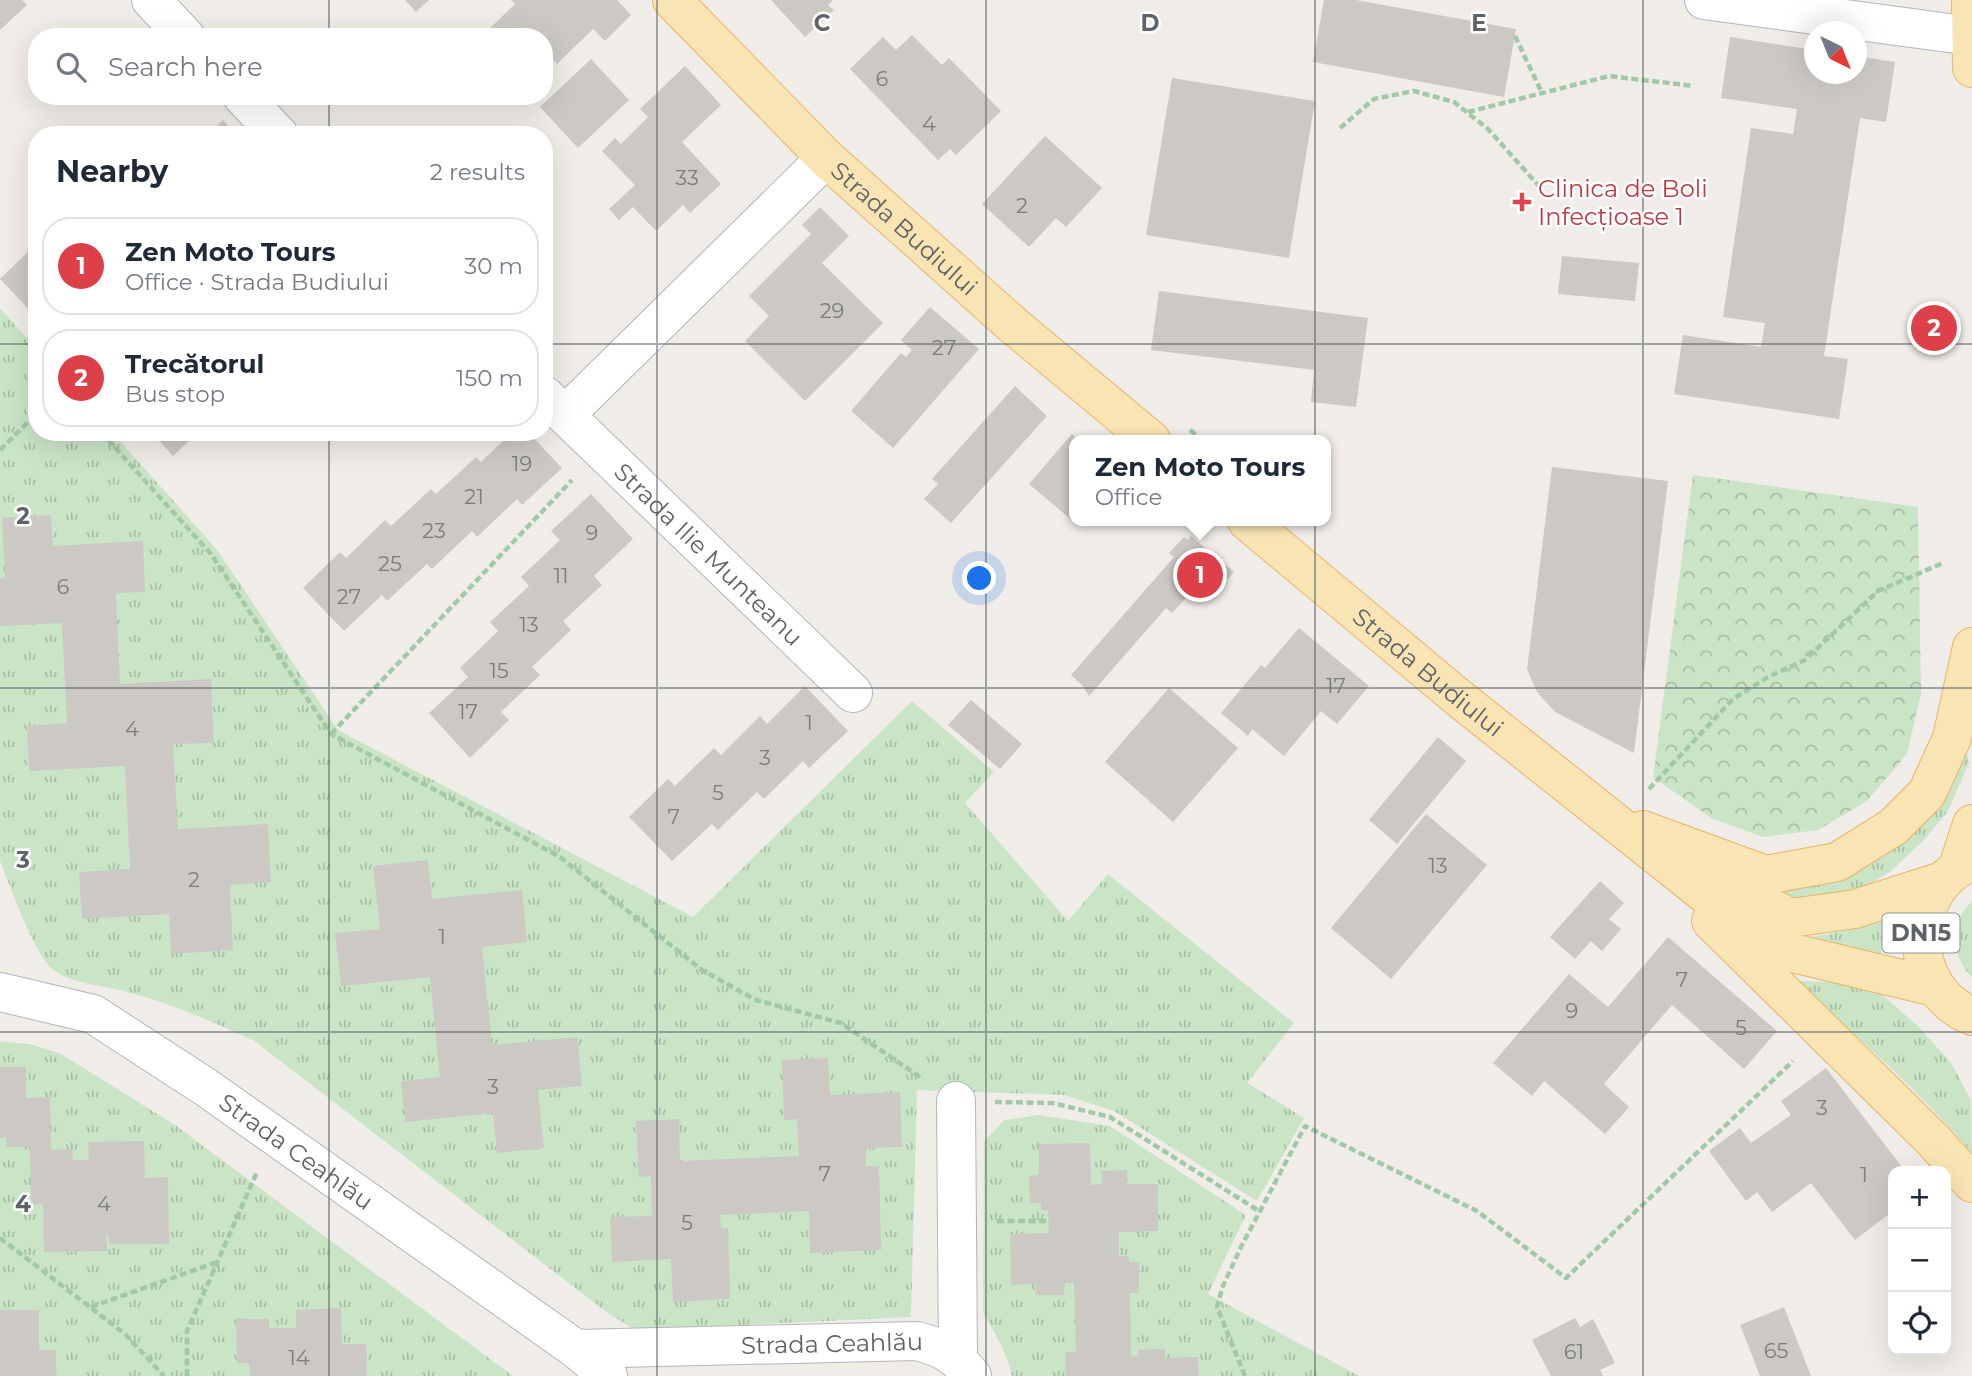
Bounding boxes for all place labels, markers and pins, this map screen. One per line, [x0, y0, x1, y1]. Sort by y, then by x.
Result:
place label: Clinica de Boli Infecțioase 1 [1538, 174, 1708, 231]
marker: Clinica de Boli Infecțioase 1 [1512, 192, 1532, 212]
pin: 2 [1911, 302, 1957, 354]
pin: 1 [1177, 549, 1223, 601]

